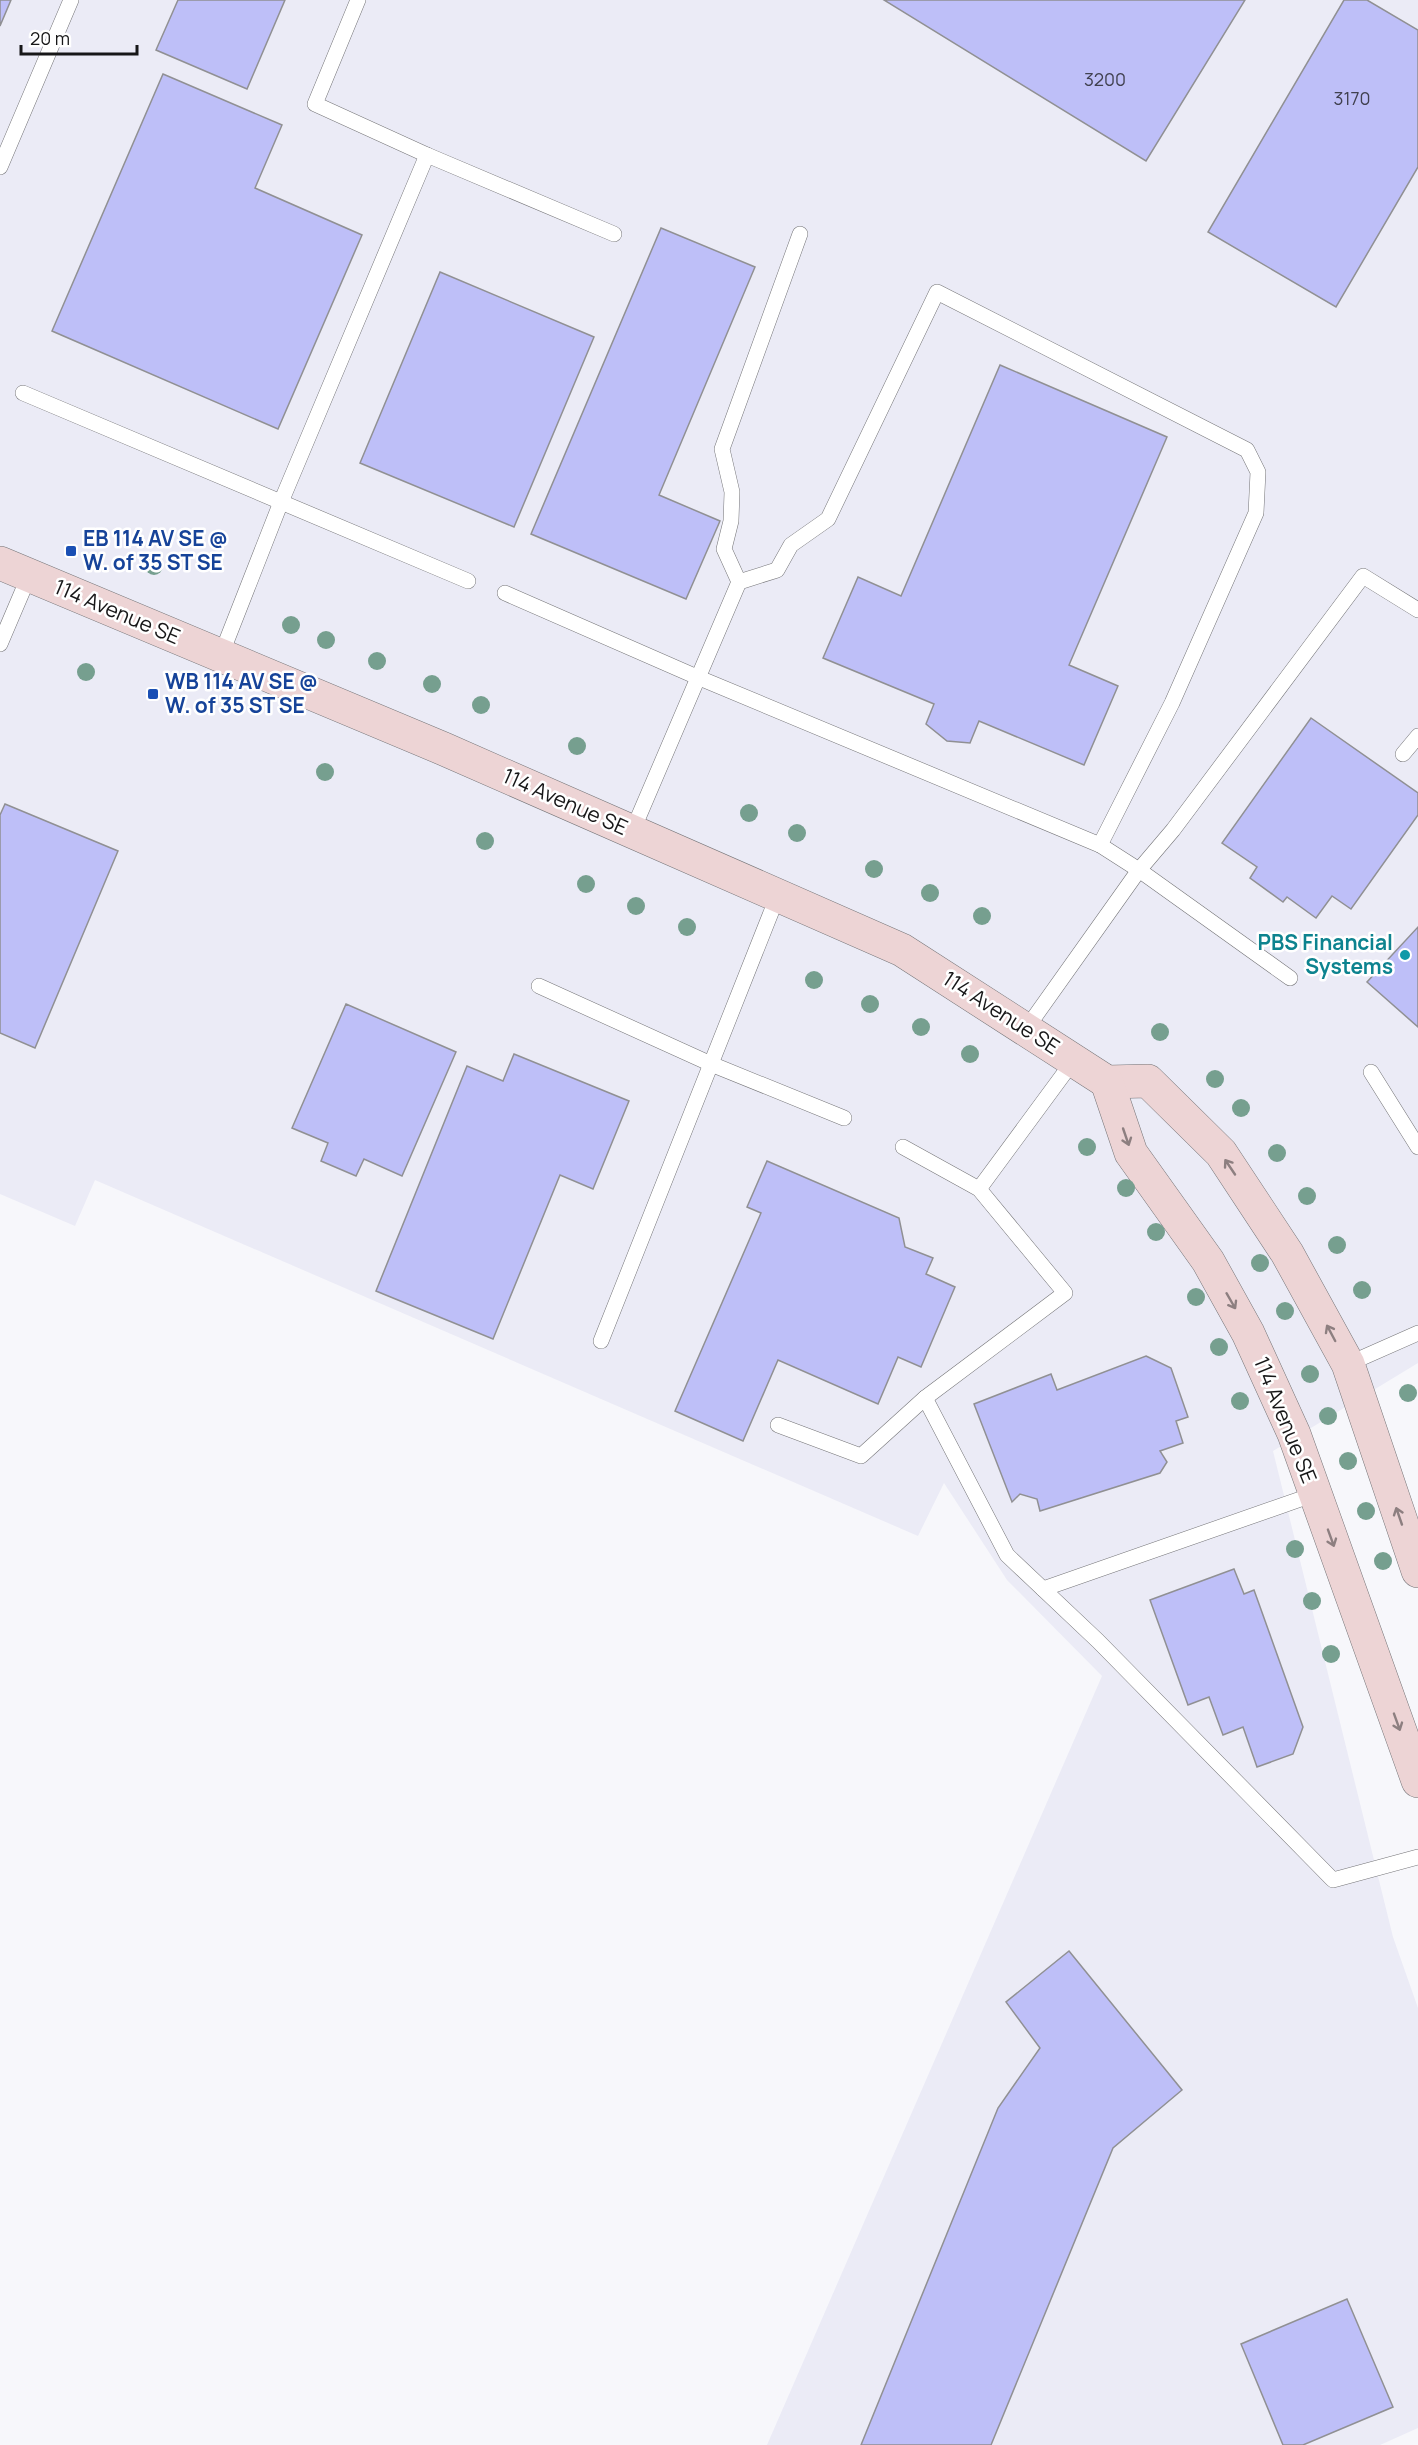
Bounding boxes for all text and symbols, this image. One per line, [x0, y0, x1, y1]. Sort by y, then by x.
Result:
scale bar [21, 18, 136, 56]
text: 20 m [30, 26, 70, 50]
house number: 3200 [1084, 67, 1126, 91]
house number: 3170 [1334, 86, 1371, 110]
place label: EB 114 AV SE @ W. of 35 ST SE [83, 524, 228, 576]
marker: EB 114 AV SE @ W. of 35 ST SE [64, 544, 78, 558]
street label: 114 Avenue SE [50, 572, 185, 650]
place label: WB 114 AV SE @ W. of 35 ST SE [165, 667, 318, 719]
marker: WB 114 AV SE @ W. of 35 ST SE [146, 687, 160, 701]
street label: 114 Avenue SE [499, 761, 632, 841]
place label: PBS Financial Systems [1258, 928, 1393, 980]
marker: PBS Financial Systems [1398, 948, 1412, 962]
street label: 114 Avenue SE [938, 964, 1065, 1060]
one-way arrow [1122, 1127, 1133, 1146]
one-way arrow [1224, 1159, 1236, 1176]
one-way arrow [1225, 1292, 1237, 1309]
one-way arrow [1325, 1325, 1336, 1343]
street label: 114 Avenue SE [1248, 1352, 1324, 1487]
one-way arrow [1393, 1507, 1404, 1526]
one-way arrow [1327, 1528, 1338, 1547]
one-way arrow [1392, 1712, 1403, 1731]

